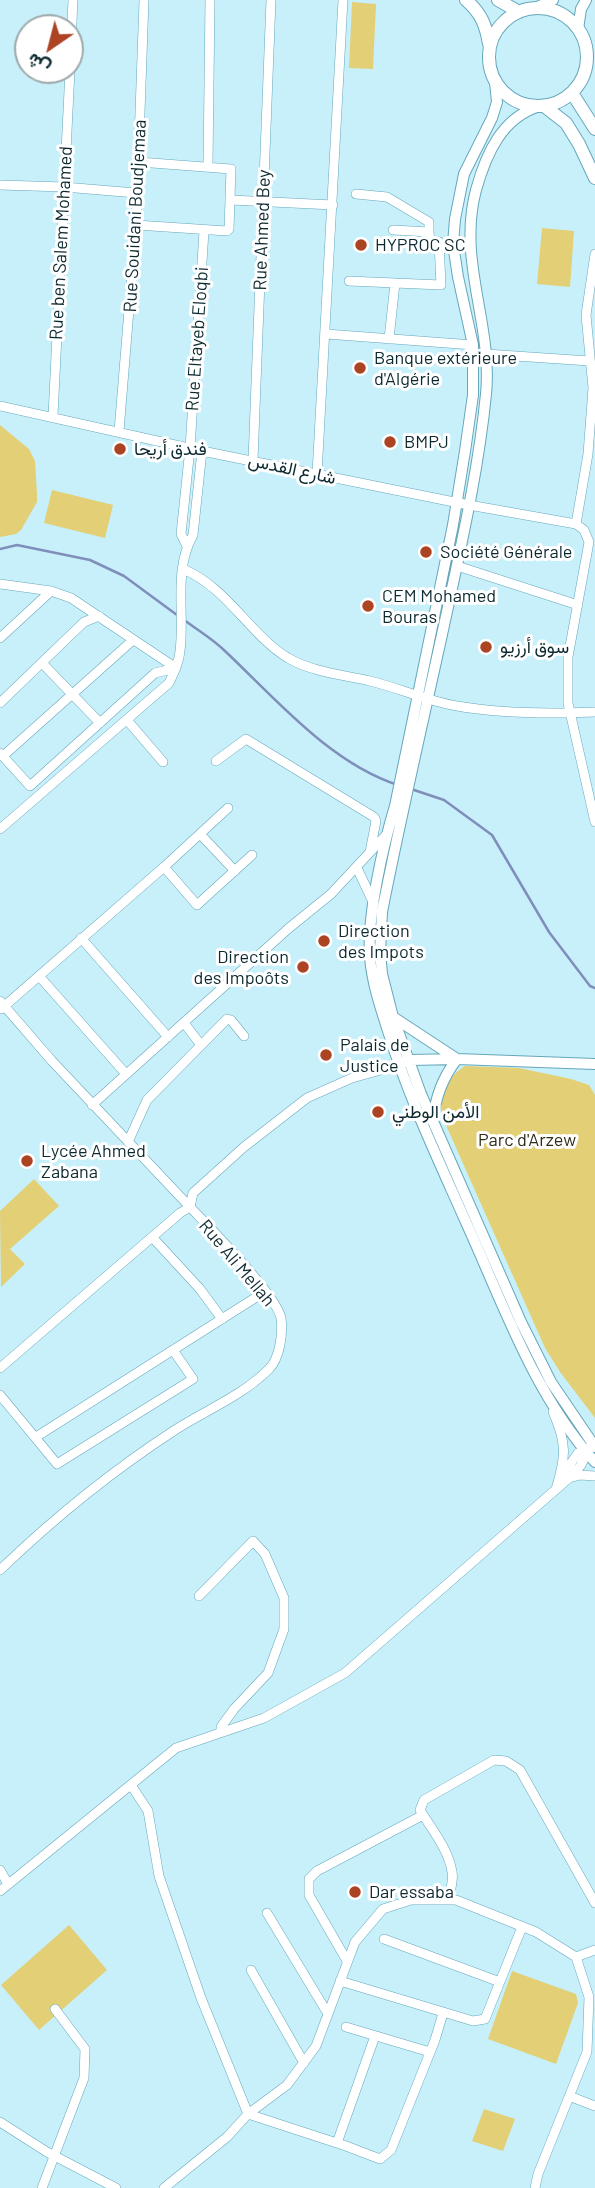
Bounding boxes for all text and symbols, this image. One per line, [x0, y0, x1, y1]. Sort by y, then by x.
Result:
north arrow [14, 14, 84, 84]
text: ش [22, 49, 54, 81]
street label: Rue Souidani Boudjemaa [119, 119, 151, 313]
street label: Rue ben Salem Mohamed [45, 146, 77, 340]
street label: Rue Ahmed Bey [249, 169, 275, 291]
place label: HYPROC SC [375, 234, 466, 256]
marker: HYPROC SC [353, 237, 369, 253]
street label: Rue Eltayeb Eloqbi [181, 266, 213, 412]
place label: Banque extérieure d'Algérie [374, 347, 517, 390]
marker: Banque extérieure d'Algérie [352, 360, 368, 376]
place label: BMPJ [404, 431, 449, 453]
marker: BMPJ [382, 434, 398, 450]
place label: فندق أريحا [134, 438, 207, 460]
marker: فندق أريحا [112, 441, 128, 457]
street label: شارع القدس [246, 449, 338, 489]
place label: Société Générale [440, 541, 572, 563]
marker: Société Générale [418, 544, 434, 560]
place label: CEM Mohamed Bouras [382, 585, 496, 628]
marker: CEM Mohamed Bouras [360, 598, 376, 614]
place label: سوق أرزيو [500, 636, 569, 658]
marker: سوق أرزيو [478, 639, 494, 655]
place label: Direction des Impots [338, 920, 424, 962]
marker: Direction des Impots [316, 933, 332, 949]
place label: Direction des Impoôts [194, 946, 289, 988]
marker: Direction des Impoôts [295, 959, 311, 975]
place label: Palais de Justice [340, 1034, 409, 1076]
marker: Palais de Justice [318, 1047, 334, 1063]
place label: الأمن الوطني [392, 1101, 479, 1123]
marker: الأمن الوطني [370, 1104, 386, 1120]
park label: Parc d'Arzew [478, 1129, 576, 1151]
place label: Lycée Ahmed Zabana [41, 1140, 146, 1182]
marker: Lycée Ahmed Zabana [19, 1153, 35, 1169]
street label: Rue Ali Mellah [194, 1215, 280, 1311]
place label: Dar essaba [369, 1881, 454, 1903]
marker: Dar essaba [347, 1884, 363, 1900]

